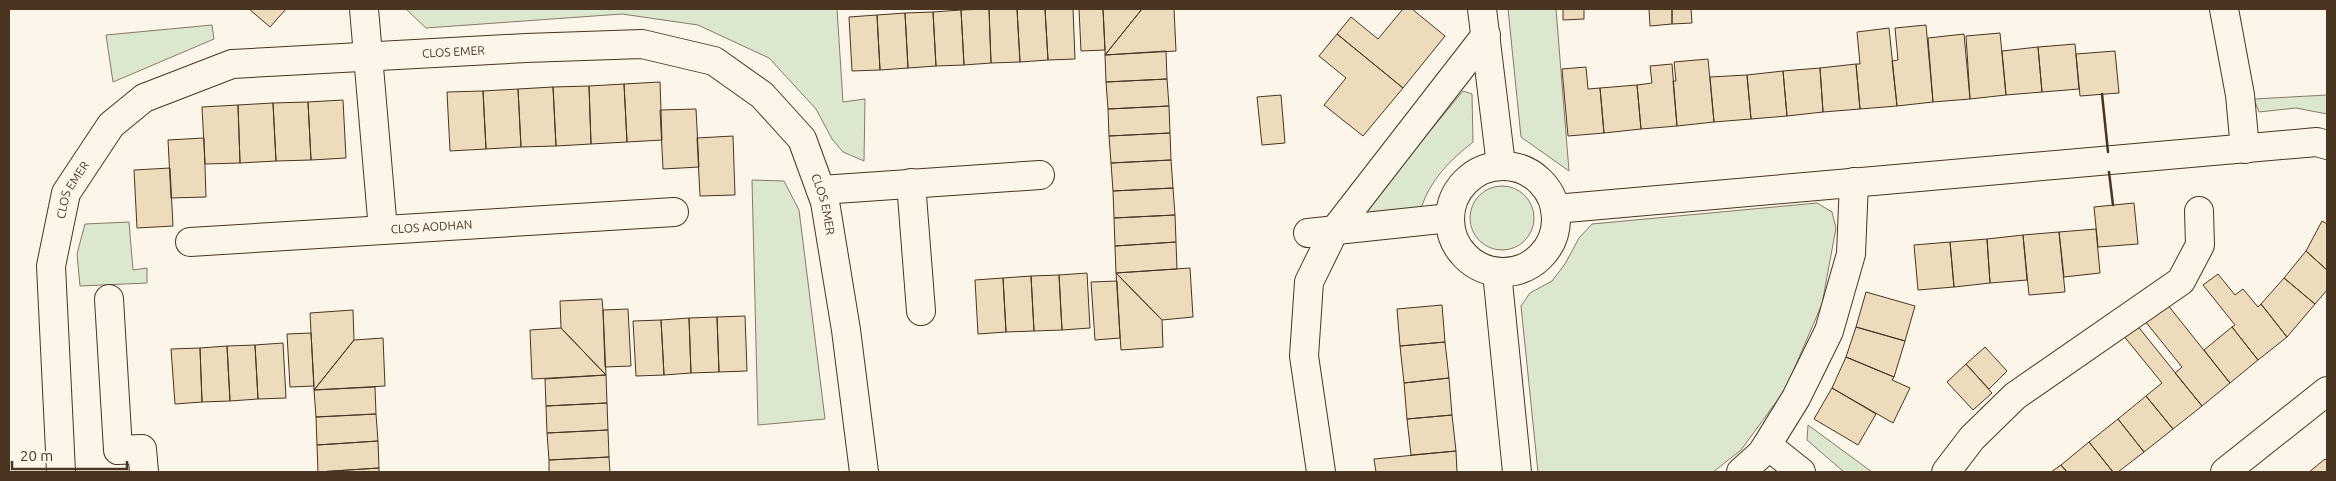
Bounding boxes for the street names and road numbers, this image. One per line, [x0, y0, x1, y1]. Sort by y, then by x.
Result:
street label: CLOS EMER [422, 43, 486, 60]
street label: CLOS EMER [54, 158, 92, 220]
street label: CLOS EMER [809, 172, 837, 236]
street label: CLOS AODHAN [390, 218, 473, 236]

